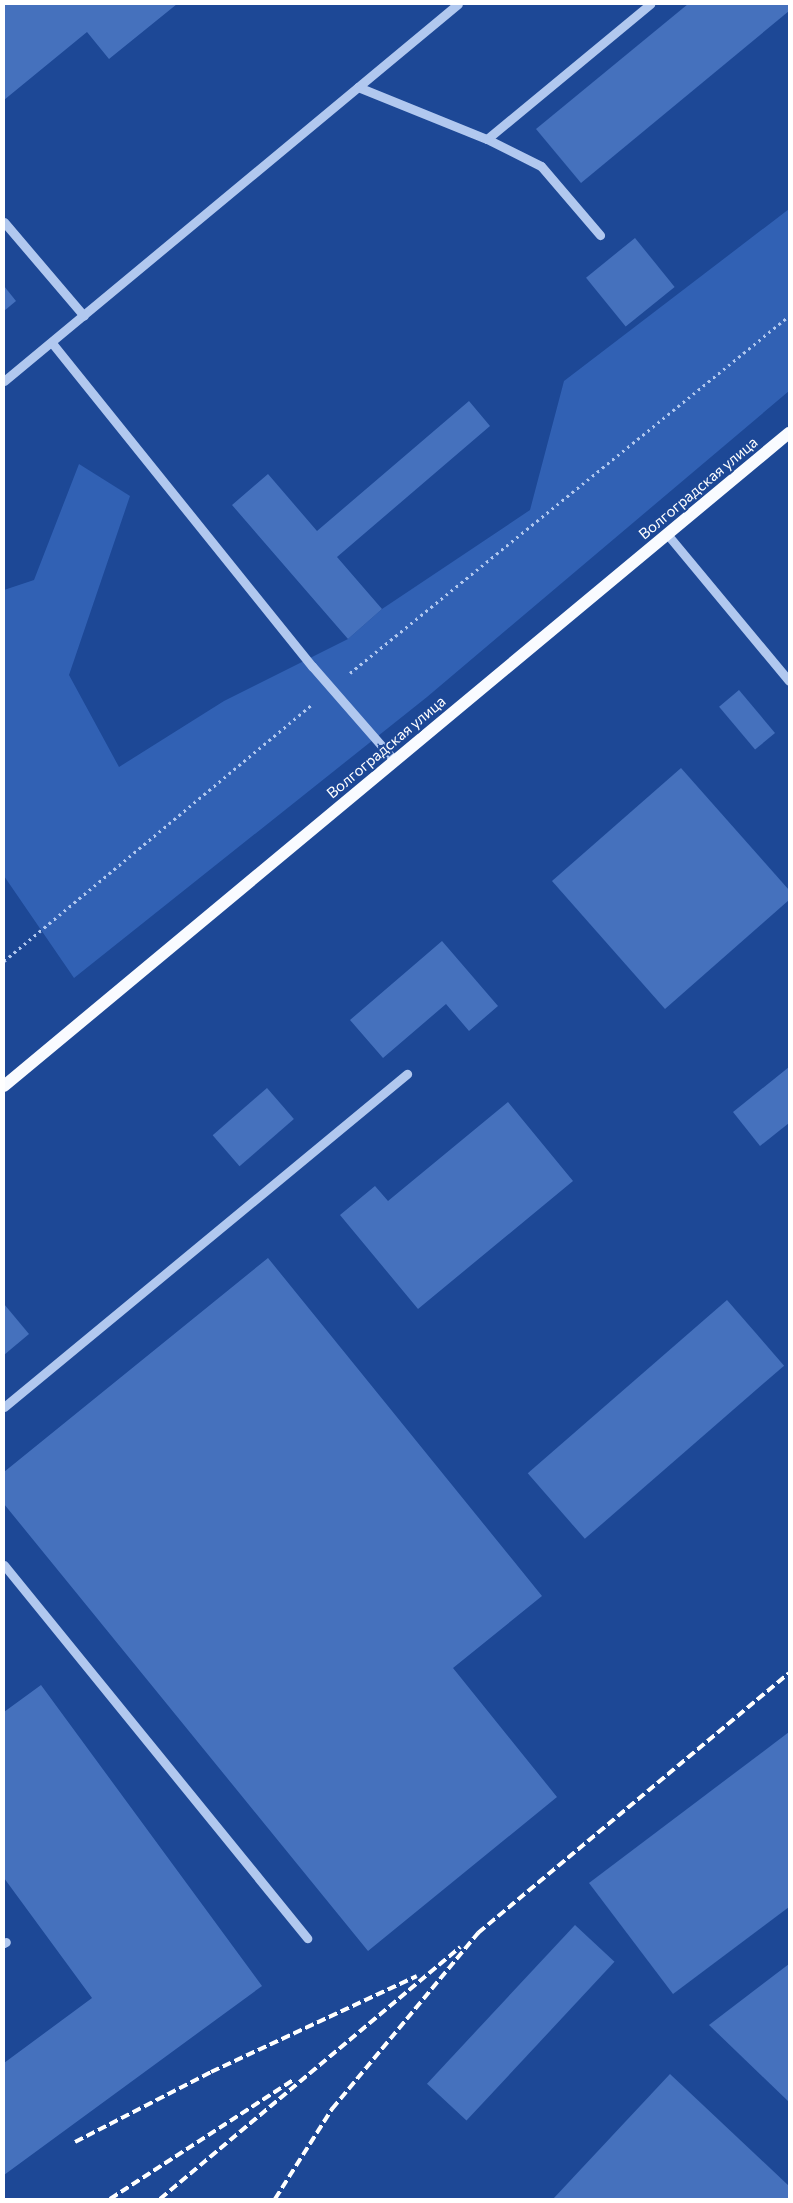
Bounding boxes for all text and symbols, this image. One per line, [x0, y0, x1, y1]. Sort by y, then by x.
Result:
street label: Волгоградская улица [635, 433, 761, 543]
street label: Волгоградская улица [323, 692, 449, 802]

